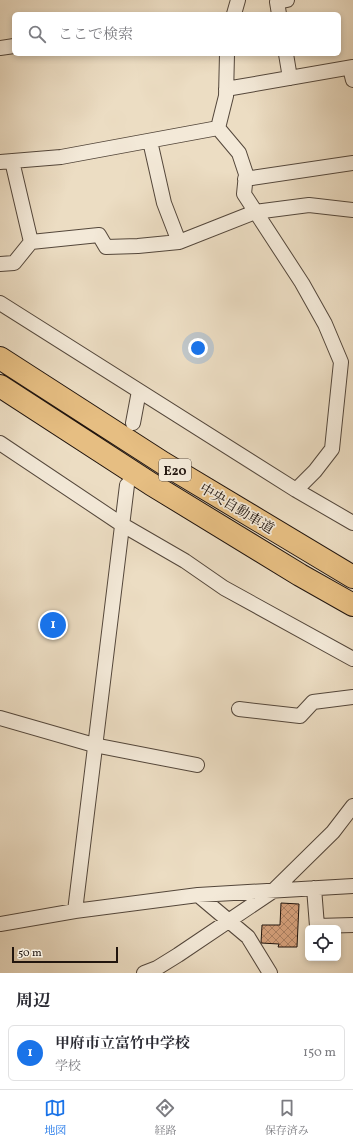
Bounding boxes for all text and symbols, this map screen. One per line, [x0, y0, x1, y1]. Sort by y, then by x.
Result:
search box [12, 12, 341, 56]
icon: search [26, 23, 48, 45]
text: ここで検索 [58, 25, 133, 46]
your location [188, 338, 208, 358]
road number: E20 [159, 459, 191, 481]
street label: 中央自動車道 [195, 480, 277, 539]
pin: 1 [40, 610, 66, 640]
map controls [305, 925, 341, 961]
button: locate [305, 925, 341, 961]
scale bar [12, 945, 118, 964]
text: 50 m [18, 946, 42, 961]
text: 周辺 [16, 990, 50, 1013]
text: 甲府市立富竹中学校 [55, 1034, 190, 1055]
text: 1 [27, 1044, 33, 1062]
text: 150 m [303, 1044, 336, 1062]
text: 学校 [55, 1058, 81, 1076]
tab: 地図 [44, 1097, 66, 1139]
tab: 経路 [154, 1097, 176, 1139]
tab: 保存済み [265, 1097, 309, 1139]

